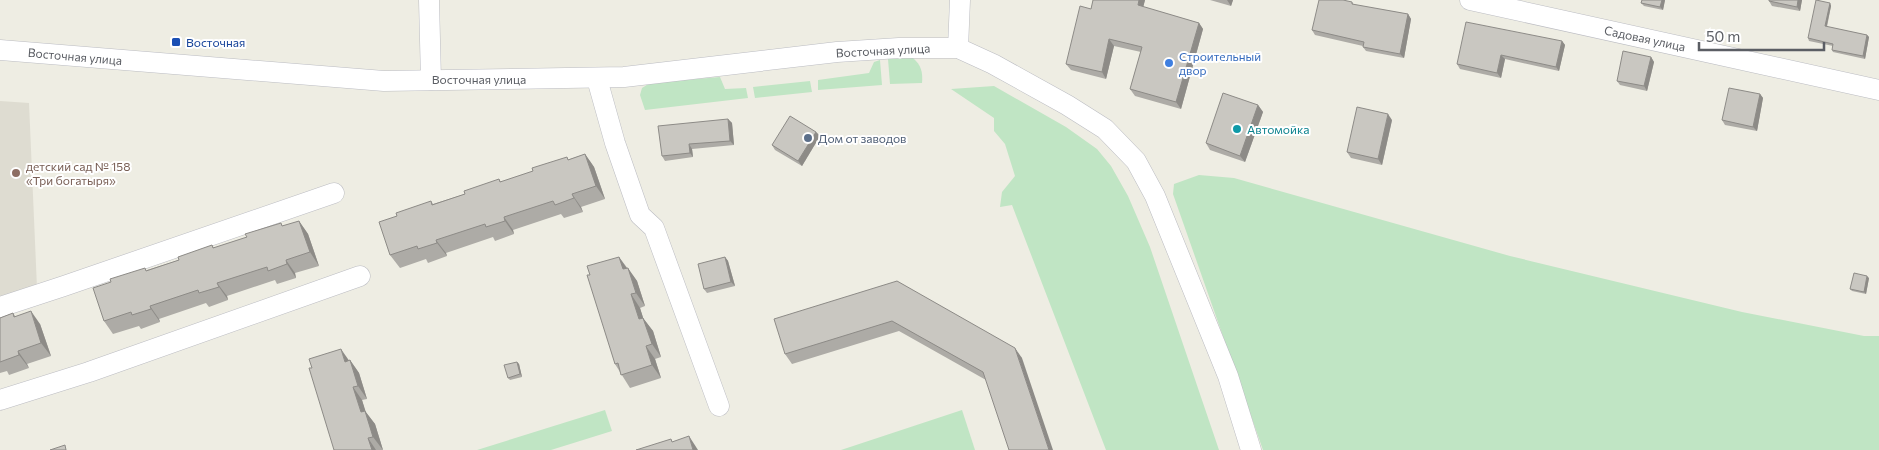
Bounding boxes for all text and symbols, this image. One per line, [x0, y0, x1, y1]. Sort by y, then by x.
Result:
scale bar [1699, 20, 1824, 52]
street label: Садовая улица [1603, 23, 1687, 53]
text: 50 m [1706, 27, 1740, 45]
place label: Восточная [186, 35, 245, 49]
marker: Восточная [170, 36, 182, 48]
street label: Восточная улица [835, 41, 931, 59]
street label: Восточная улица [27, 45, 123, 67]
place label: Строительный двор [1179, 49, 1261, 77]
marker: Строительный двор [1163, 57, 1175, 69]
street label: Восточная улица [432, 72, 526, 86]
place label: Автомойка [1247, 122, 1310, 136]
marker: Автомойка [1231, 123, 1243, 135]
place label: Дом от заводов [818, 131, 906, 145]
marker: Дом от заводов [802, 132, 814, 144]
place label: детский сад № 158 «Три богатыря» [26, 159, 131, 187]
marker: детский сад № 158 «Три богатыря» [10, 167, 22, 179]

